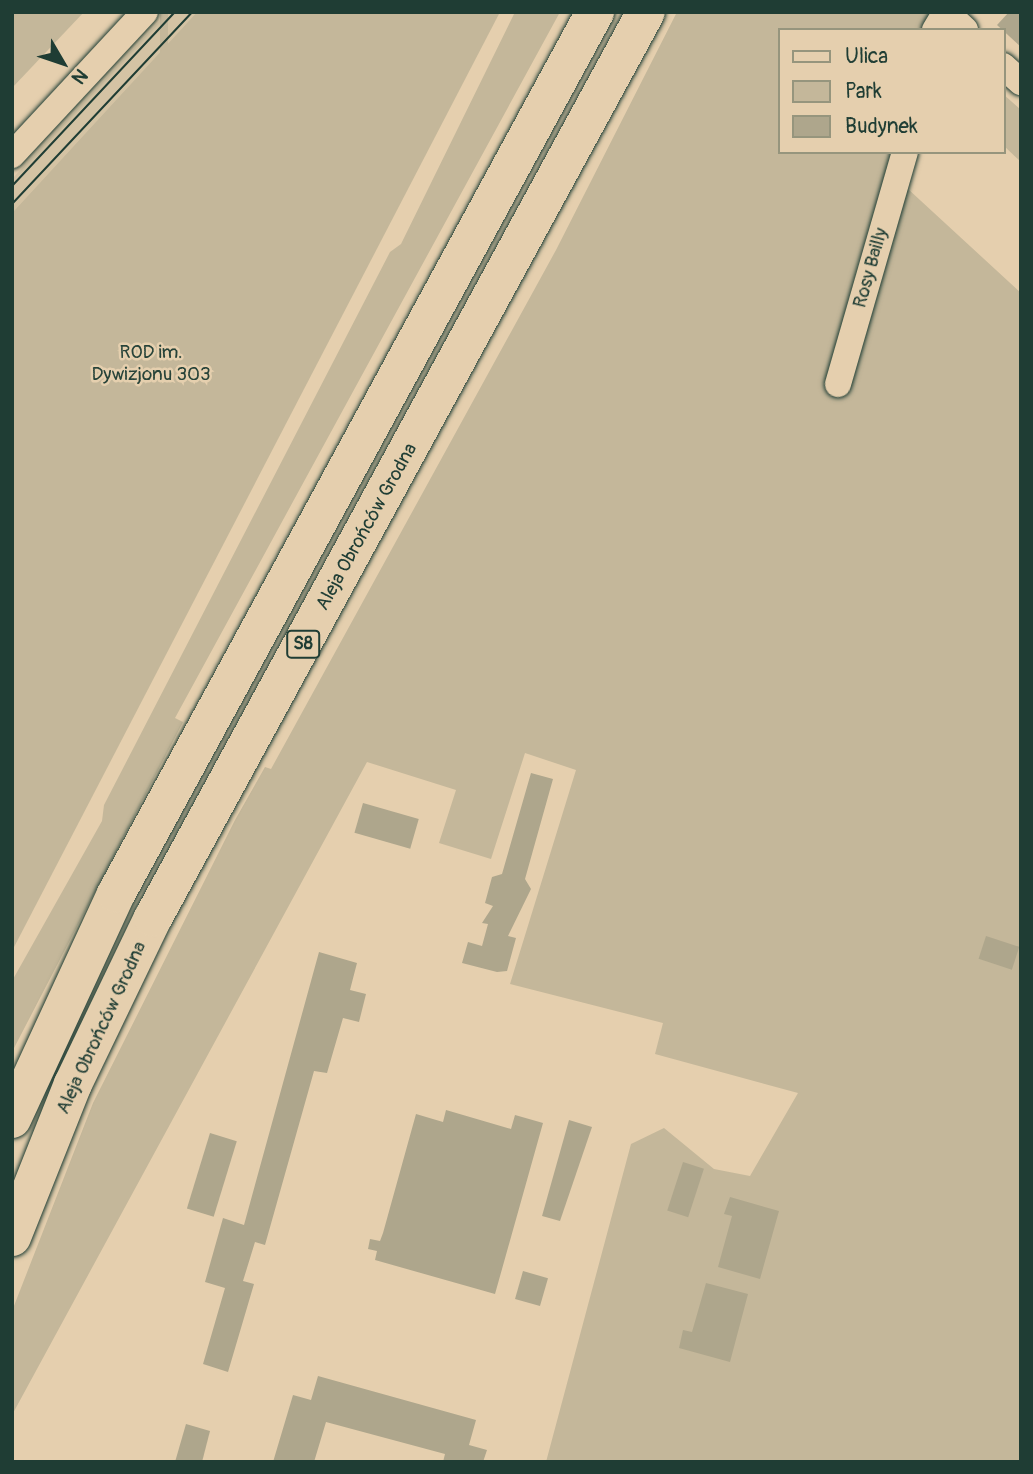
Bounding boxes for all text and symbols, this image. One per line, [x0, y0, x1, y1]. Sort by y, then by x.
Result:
north arrow [28, 28, 98, 98]
legend [778, 28, 1005, 154]
text: Ulica [845, 43, 888, 70]
text: N [66, 64, 93, 89]
text: Park [845, 78, 882, 105]
text: Budynek [845, 113, 918, 140]
street label: Rosy Bailly [849, 225, 893, 311]
park label: ROD im. Dywizjonu 303 [91, 342, 211, 386]
street label: Aleja Obrońców Grodna [312, 439, 422, 615]
road number: S8 [286, 630, 320, 658]
street label: Aleja Obrońców Grodna [52, 938, 152, 1118]

